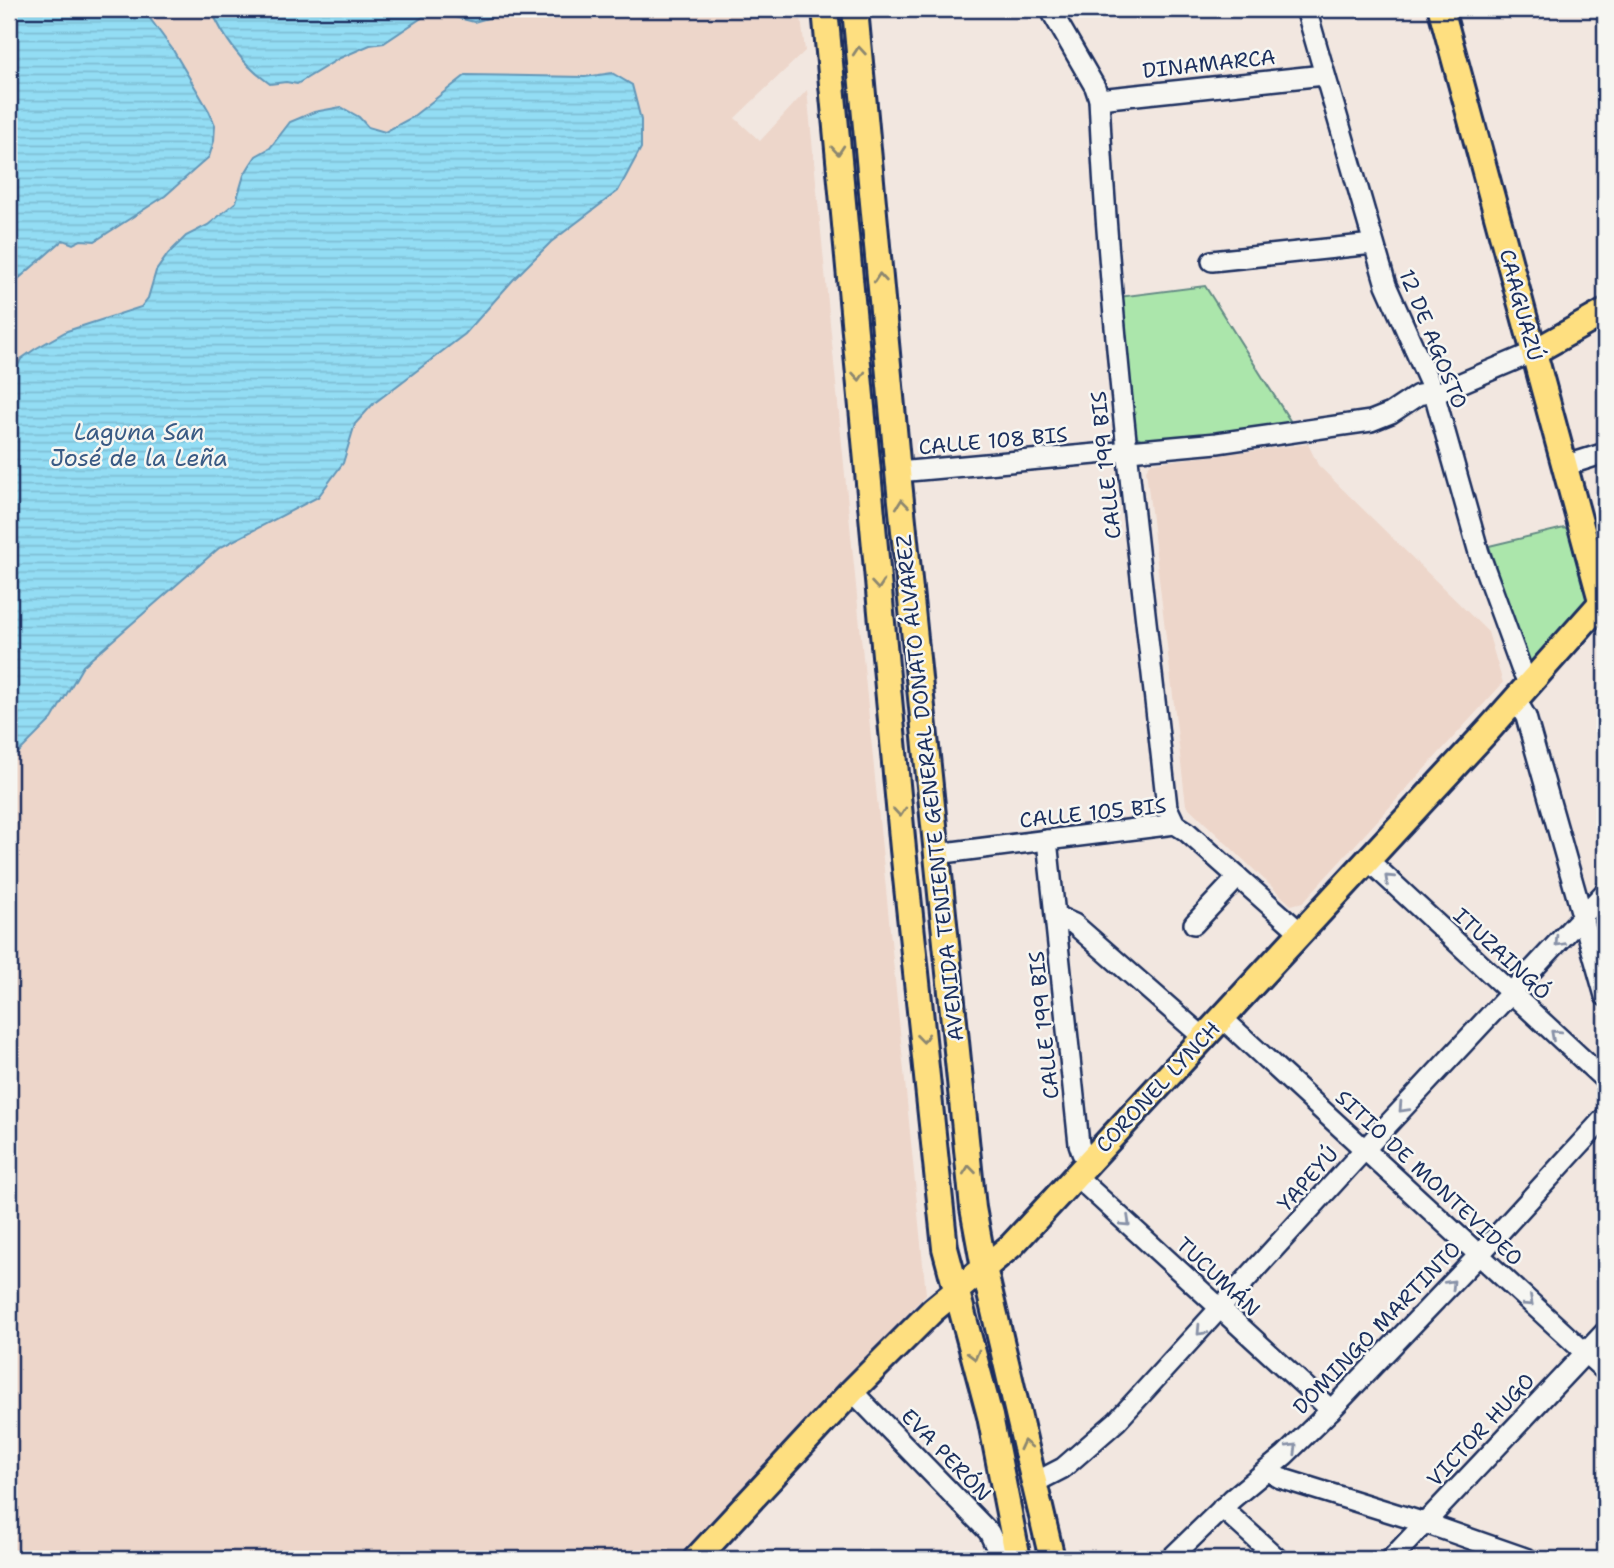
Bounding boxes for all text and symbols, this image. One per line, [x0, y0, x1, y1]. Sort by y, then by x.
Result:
street label: DINAMARCA [1141, 43, 1277, 85]
one-way arrow [852, 46, 867, 57]
one-way arrow [830, 145, 845, 156]
street label: CAAGUAZÚ [1493, 246, 1550, 364]
street label: 12 DE AGOSTO [1392, 265, 1474, 413]
one-way arrow [873, 272, 888, 283]
one-way arrow [851, 371, 866, 382]
street label: CALLE 199 BIS [1084, 390, 1128, 540]
water label: Laguna San José de la Leña [50, 417, 228, 473]
street label: CALLE 108 BIS [917, 421, 1069, 461]
one-way arrow [894, 499, 909, 510]
street label: AVENIDA TENIENTE GENERAL DONATO ÁLVAREZ [888, 533, 971, 1043]
one-way arrow [870, 580, 885, 591]
street label: CALLE 105 BIS [1018, 791, 1168, 835]
one-way arrow [892, 806, 907, 817]
one-way arrow [1384, 874, 1397, 887]
street label: ITUZAINGÓ [1447, 901, 1557, 1006]
one-way arrow [1555, 934, 1567, 947]
street label: CALLE 199 BIS [1022, 950, 1066, 1100]
street label: CORONEL LYNCH [1090, 1015, 1226, 1159]
one-way arrow [1550, 1030, 1563, 1042]
one-way arrow [915, 1033, 930, 1044]
street label: SITIO DE MONTEVIDEO [1329, 1084, 1529, 1272]
one-way arrow [1399, 1100, 1412, 1113]
street label: YAPEYÚ [1271, 1140, 1345, 1218]
one-way arrow [962, 1164, 977, 1175]
one-way arrow [1118, 1214, 1131, 1227]
street label: TUCUMÁN [1170, 1230, 1267, 1323]
street label: DOMINGO MARTINTO [1287, 1235, 1467, 1421]
one-way arrow [1442, 1280, 1455, 1293]
one-way arrow [1521, 1294, 1534, 1306]
one-way arrow [1196, 1323, 1209, 1336]
one-way arrow [966, 1349, 980, 1361]
street label: VICTOR HUGO [1421, 1367, 1541, 1493]
street label: EVA PERÓN [895, 1402, 998, 1507]
one-way arrow [1019, 1439, 1034, 1451]
one-way arrow [1284, 1443, 1297, 1456]

